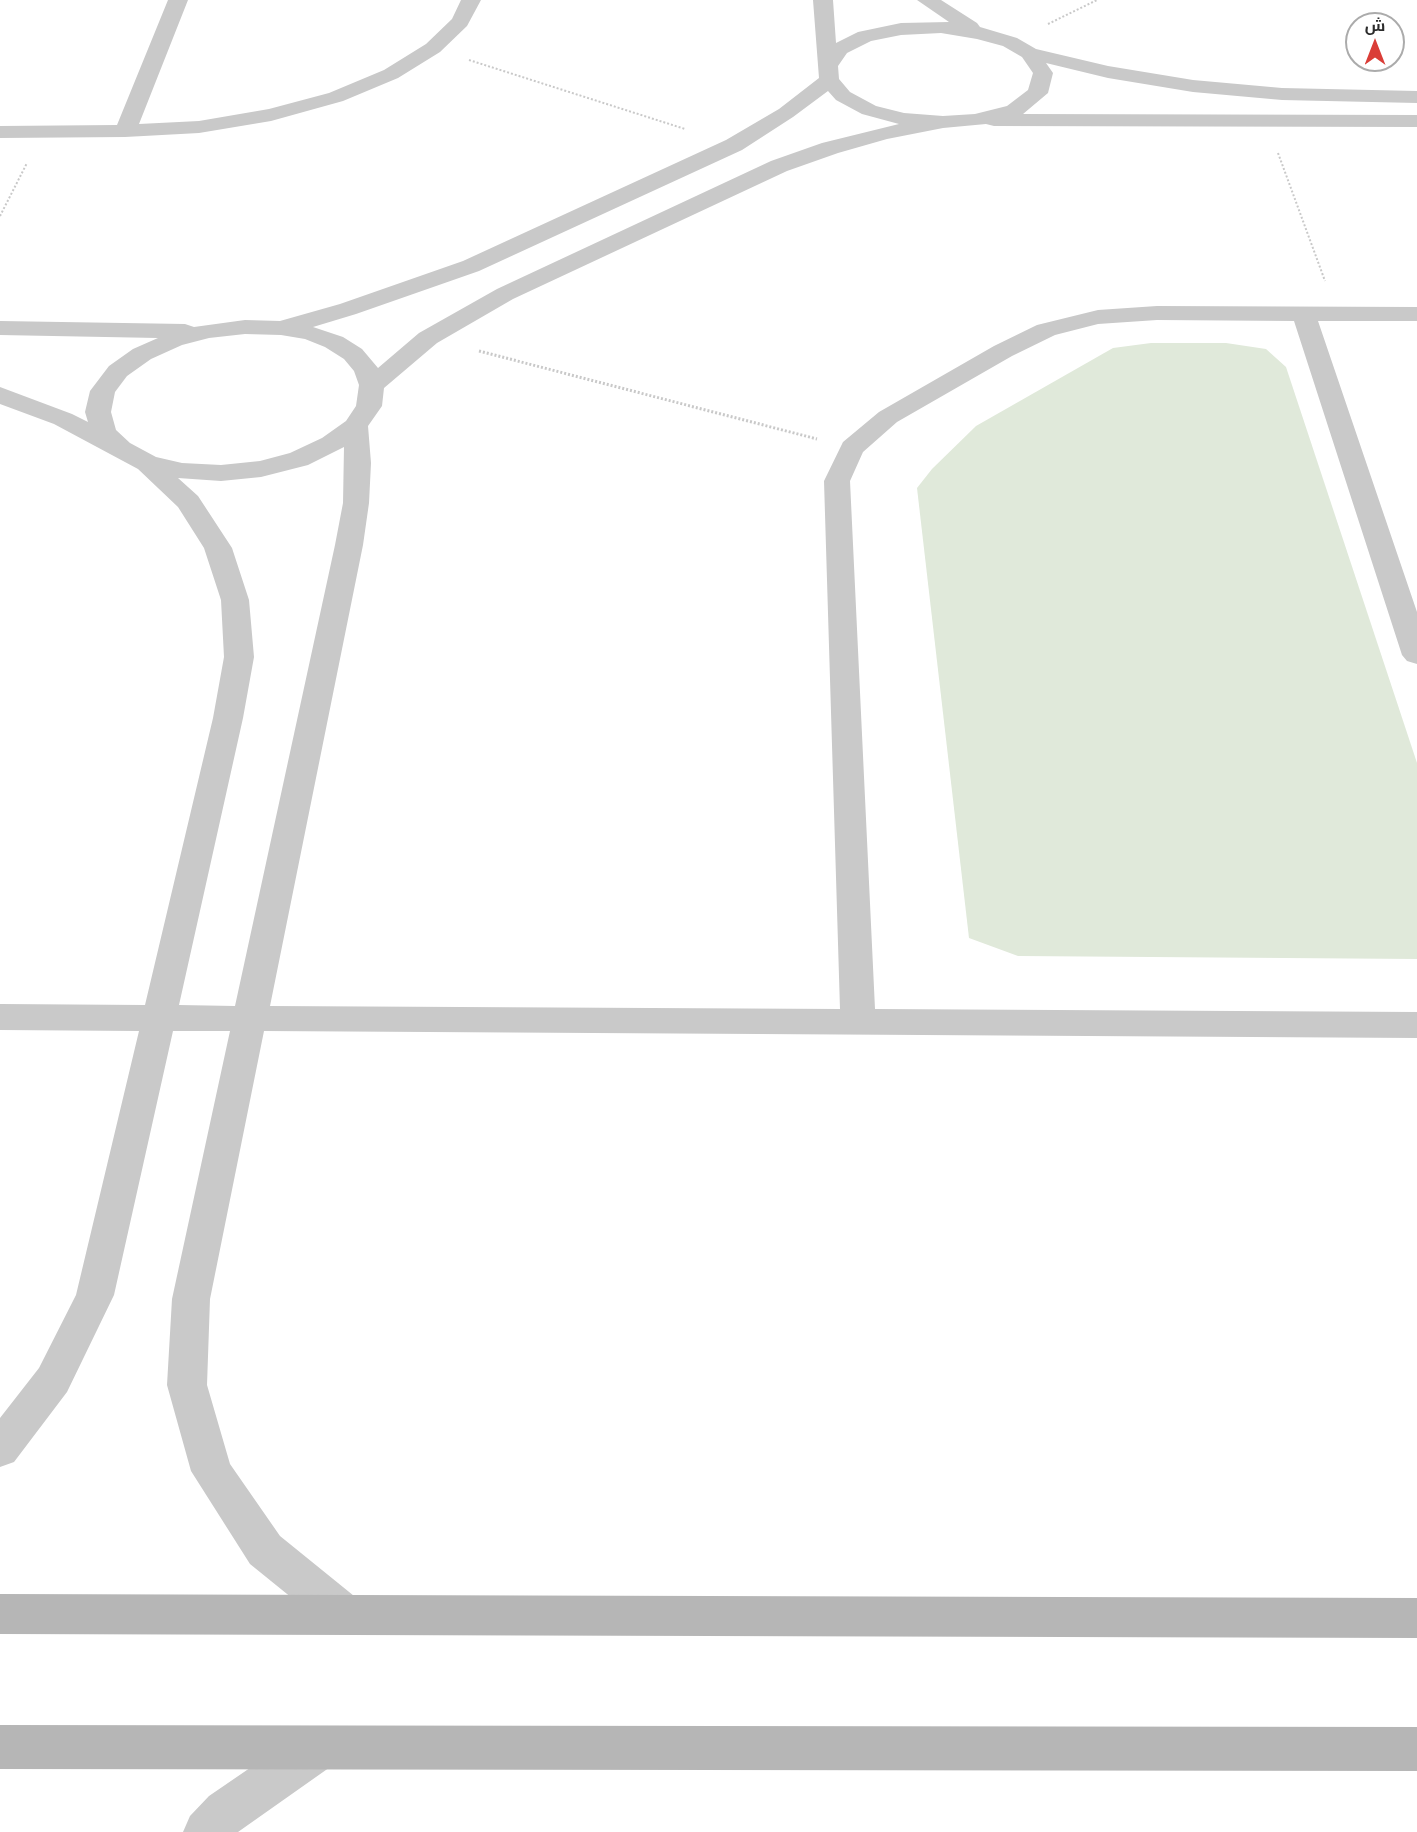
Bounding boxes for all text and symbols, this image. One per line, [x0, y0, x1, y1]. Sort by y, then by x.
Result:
north arrow [1345, 12, 1405, 72]
text: ش [1365, 16, 1385, 35]

